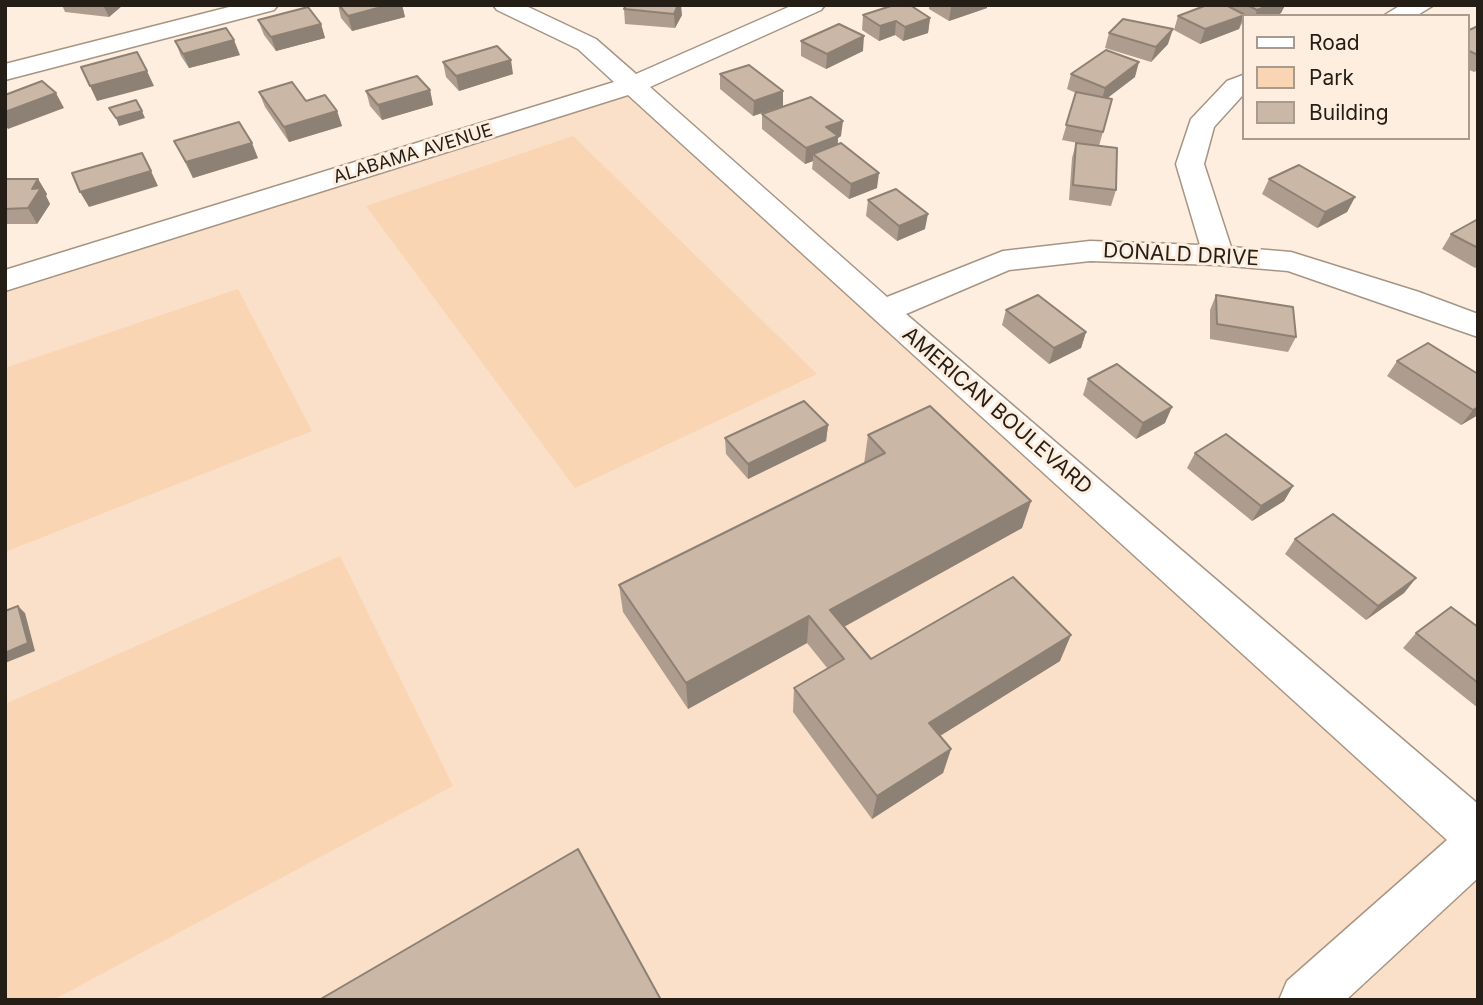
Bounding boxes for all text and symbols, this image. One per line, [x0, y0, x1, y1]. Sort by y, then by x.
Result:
legend [1242, 14, 1469, 140]
text: Road [1309, 30, 1360, 55]
text: Park [1309, 65, 1354, 90]
text: Building [1309, 100, 1389, 125]
street label: ALABAMA AVENUE [331, 120, 495, 188]
street label: DONALD DRIVE [1103, 238, 1259, 272]
street label: AMERICAN BOULEVARD [897, 322, 1097, 500]

